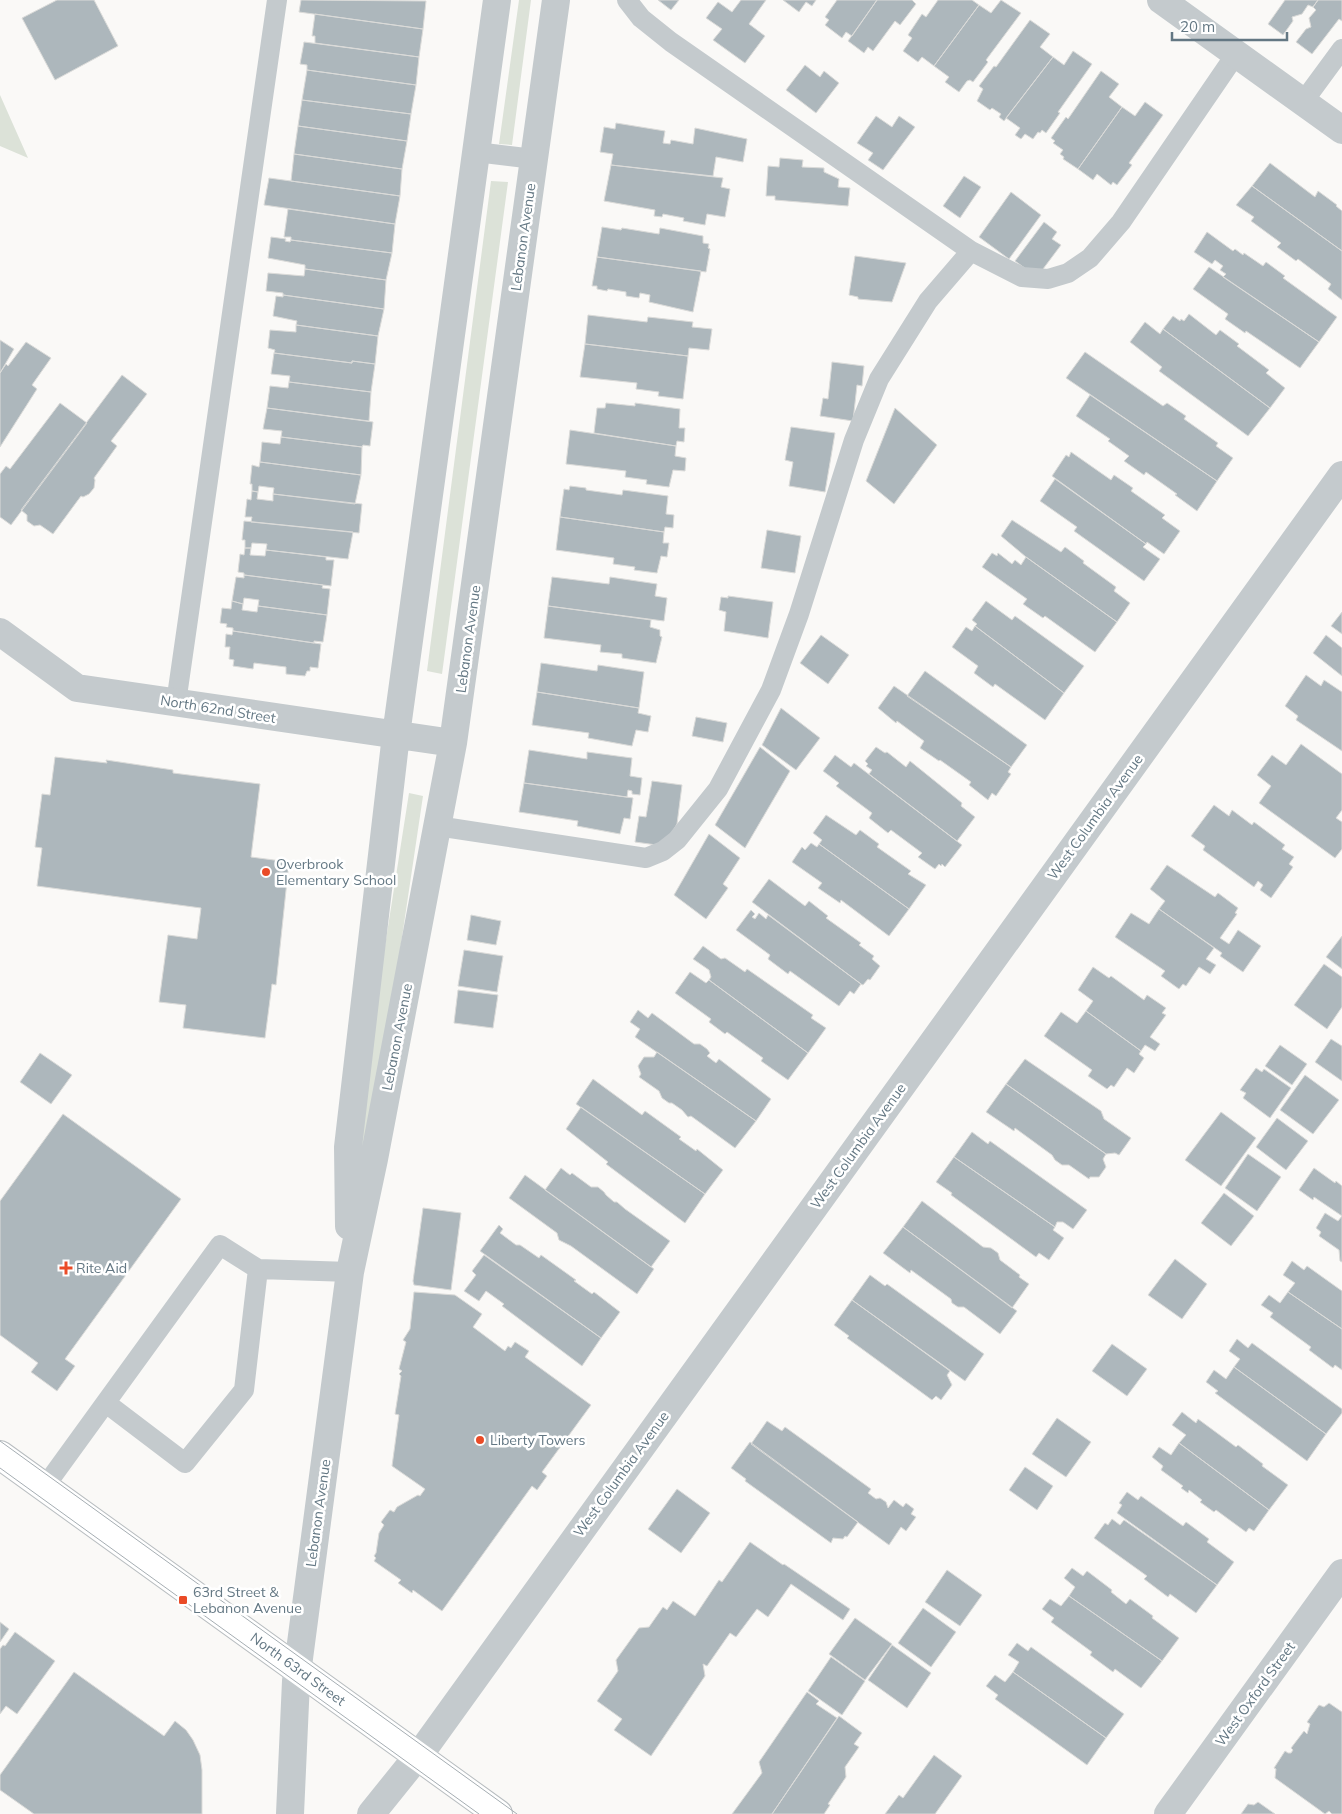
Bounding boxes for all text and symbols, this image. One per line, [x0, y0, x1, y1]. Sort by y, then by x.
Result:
scale bar [1172, 10, 1287, 42]
text: 20 m [1180, 17, 1215, 36]
street label: Lebanon Avenue [507, 182, 539, 292]
street label: Lebanon Avenue [452, 584, 484, 694]
street label: North 62nd Street [159, 691, 277, 727]
street label: West Columbia Avenue [1043, 751, 1147, 883]
place label: Overbrook Elementary School [276, 855, 396, 889]
marker: Overbrook Elementary School [260, 866, 272, 878]
street label: Lebanon Avenue [378, 982, 416, 1092]
street label: West Columbia Avenue [806, 1080, 910, 1212]
place label: Rite Aid [76, 1259, 127, 1277]
marker: Rite Aid [60, 1262, 72, 1274]
street label: West Columbia Avenue [569, 1408, 673, 1540]
place label: Liberty Towers [490, 1431, 585, 1449]
marker: Liberty Towers [474, 1434, 486, 1446]
street label: Lebanon Avenue [302, 1458, 334, 1568]
place label: 63rd Street & Lebanon Avenue [193, 1583, 302, 1617]
marker: 63rd Street & Lebanon Avenue [177, 1594, 189, 1606]
street label: North 63rd Street [247, 1628, 349, 1710]
street label: West Oxford Street [1211, 1638, 1299, 1750]

